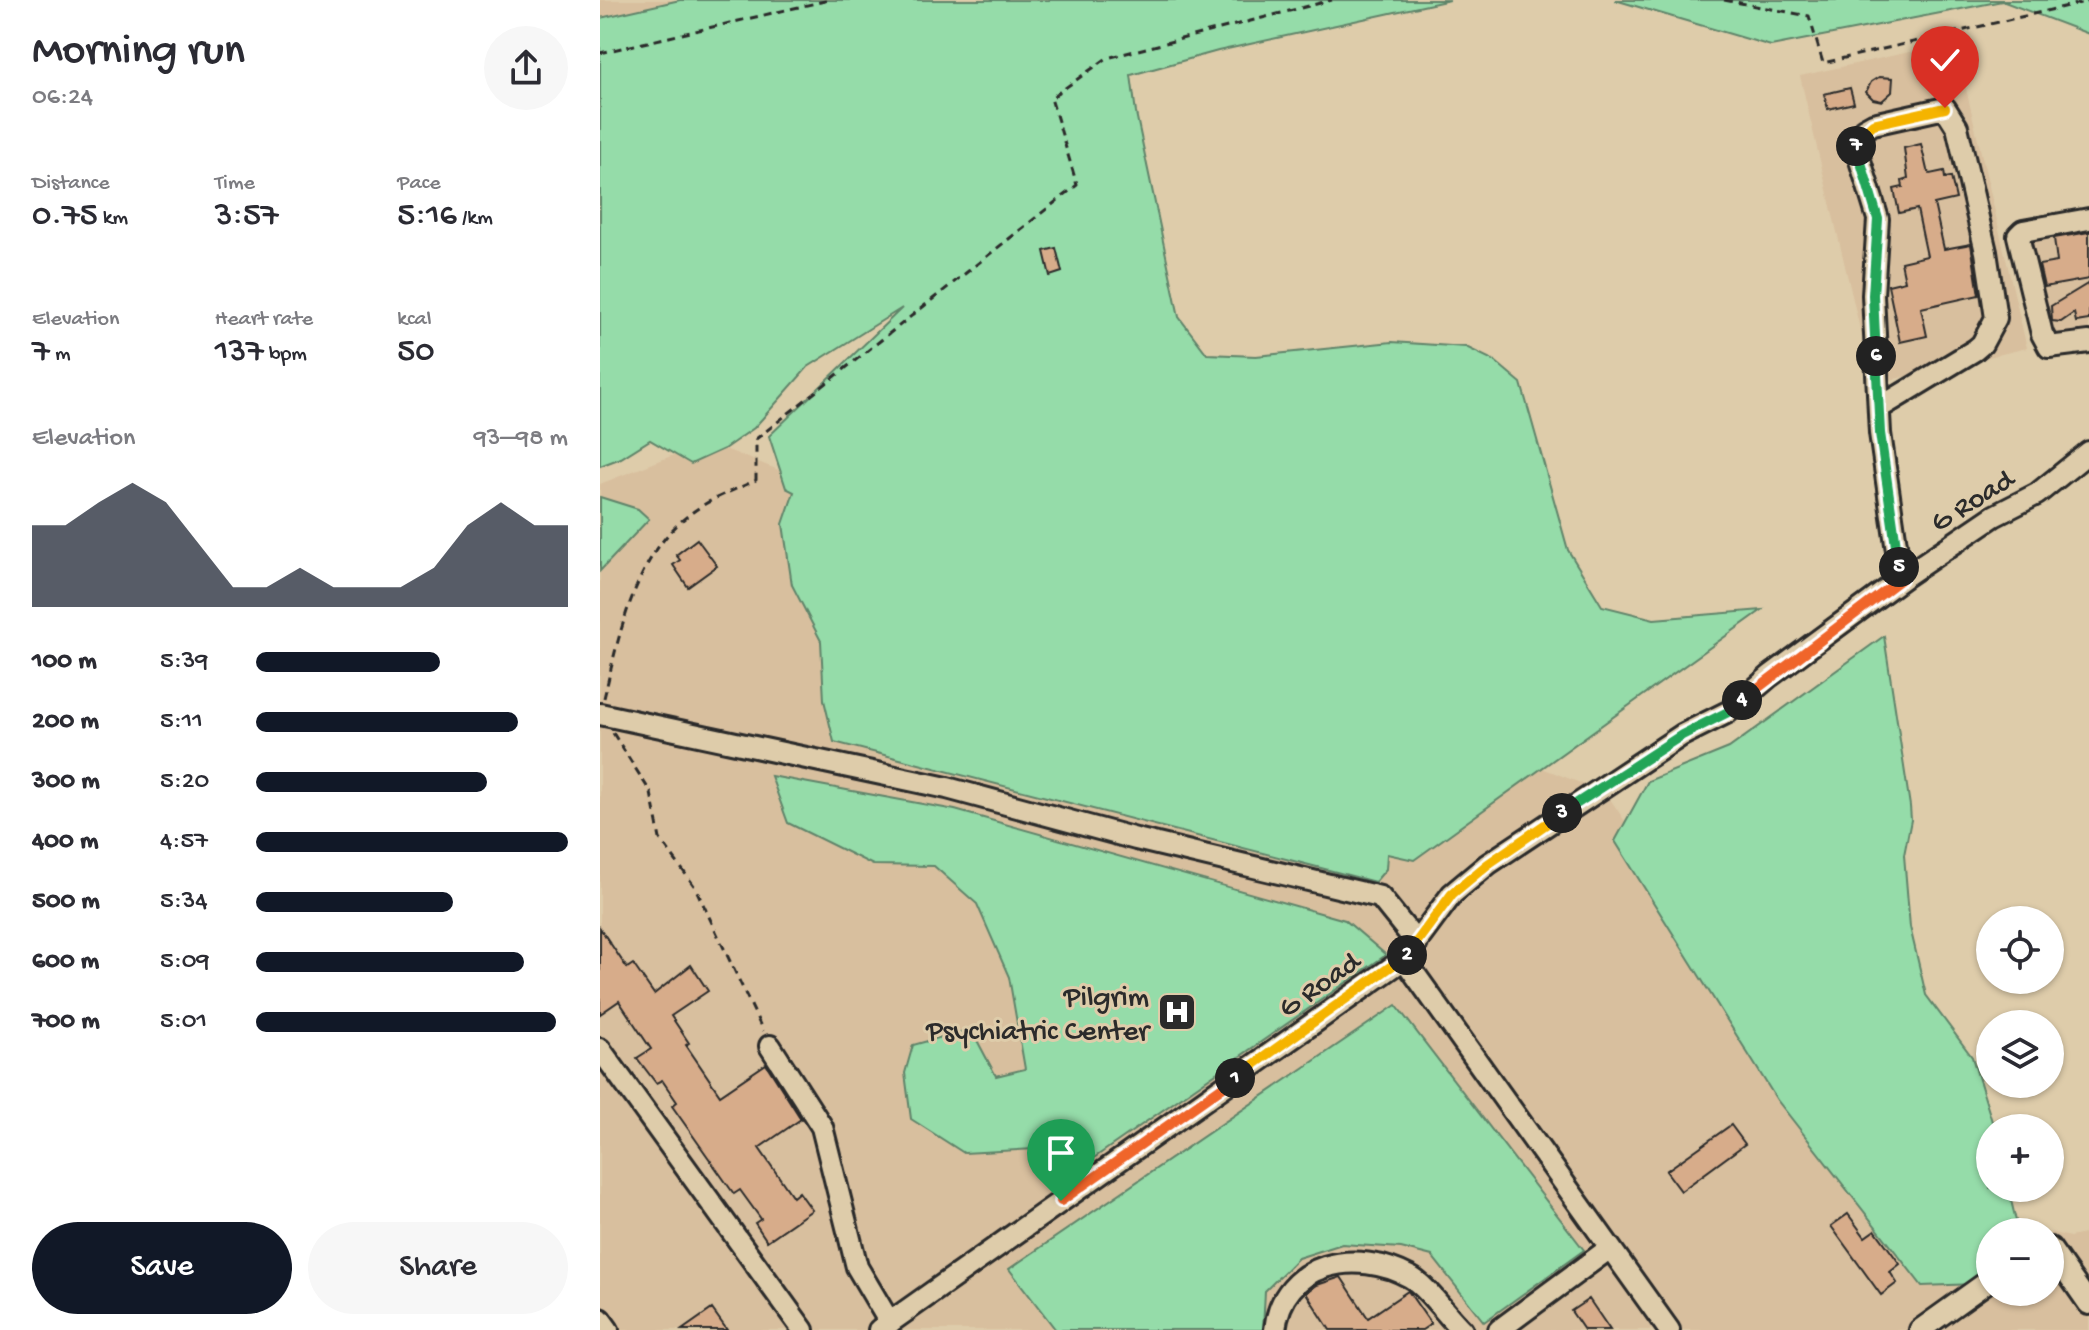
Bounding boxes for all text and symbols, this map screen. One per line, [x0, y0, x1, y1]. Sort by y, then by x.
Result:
button: share [484, 26, 568, 110]
pin [1911, 26, 1979, 108]
text: Morning run [32, 27, 245, 79]
icon: check [1923, 38, 1967, 82]
text: 06:24 [32, 83, 93, 114]
pin: 7 [1836, 126, 1876, 166]
text: 7 [1850, 133, 1862, 159]
text: Distance [32, 171, 110, 197]
text: Time [215, 171, 255, 197]
text: Pace [397, 171, 441, 197]
text: 0.75 [32, 197, 98, 237]
text: 3:57 [215, 197, 279, 237]
text: 5:16 [397, 197, 457, 237]
text: km [98, 206, 128, 232]
text: /km [457, 206, 493, 232]
text: Elevation [32, 307, 119, 333]
text: Heart rate [215, 307, 313, 333]
text: kcal [397, 307, 432, 333]
text: 7 [32, 333, 50, 373]
text: 137 [215, 333, 264, 373]
text: 50 [397, 333, 435, 373]
pin: 6 [1856, 336, 1896, 376]
text: m [50, 342, 71, 368]
text: bpm [264, 342, 307, 368]
text: 6 [1870, 343, 1882, 369]
text: Elevation [32, 424, 135, 455]
text: 93–98 m [474, 424, 568, 455]
street label: G Road [1925, 462, 2024, 542]
pin: 5 [1879, 547, 1919, 587]
text: 5 [1893, 554, 1905, 580]
text: 100 m [32, 647, 97, 678]
text: 5:39 [160, 647, 208, 678]
pin: 4 [1722, 680, 1762, 720]
text: 4 [1737, 687, 1747, 713]
text: 200 m [32, 707, 99, 738]
text: 5:11 [160, 707, 203, 738]
text: 300 m [32, 767, 100, 798]
text: 5:20 [160, 767, 209, 798]
pin: 3 [1542, 793, 1582, 833]
text: 3 [1556, 800, 1568, 826]
text: 400 m [32, 827, 98, 858]
text: 4:57 [160, 827, 208, 858]
text: 500 m [32, 887, 100, 918]
text: 5:34 [160, 887, 208, 918]
map controls [1976, 906, 2064, 1306]
button: locate [1976, 906, 2064, 994]
pin: 2 [1387, 935, 1427, 975]
text: 2 [1402, 942, 1412, 968]
street label: G Road [1273, 945, 1370, 1027]
text: 600 m [32, 947, 99, 978]
text: 5:09 [160, 947, 210, 978]
place label: Pilgrim Psychiatric Center [925, 982, 1151, 1051]
hospital icon: Pilgrim Psychiatric Center [1156, 991, 1198, 1033]
text: 700 m [32, 1007, 100, 1038]
text: 5:01 [160, 1007, 207, 1038]
button: layers [1976, 1010, 2064, 1098]
pin: 1 [1215, 1058, 1255, 1098]
text: 1 [1231, 1065, 1239, 1091]
button: + [1976, 1114, 2064, 1202]
pin [1027, 1119, 1095, 1201]
icon: arrive [1039, 1131, 1083, 1175]
button: − [1976, 1218, 2064, 1306]
button: Save [32, 1222, 292, 1314]
button: Share [308, 1222, 568, 1314]

